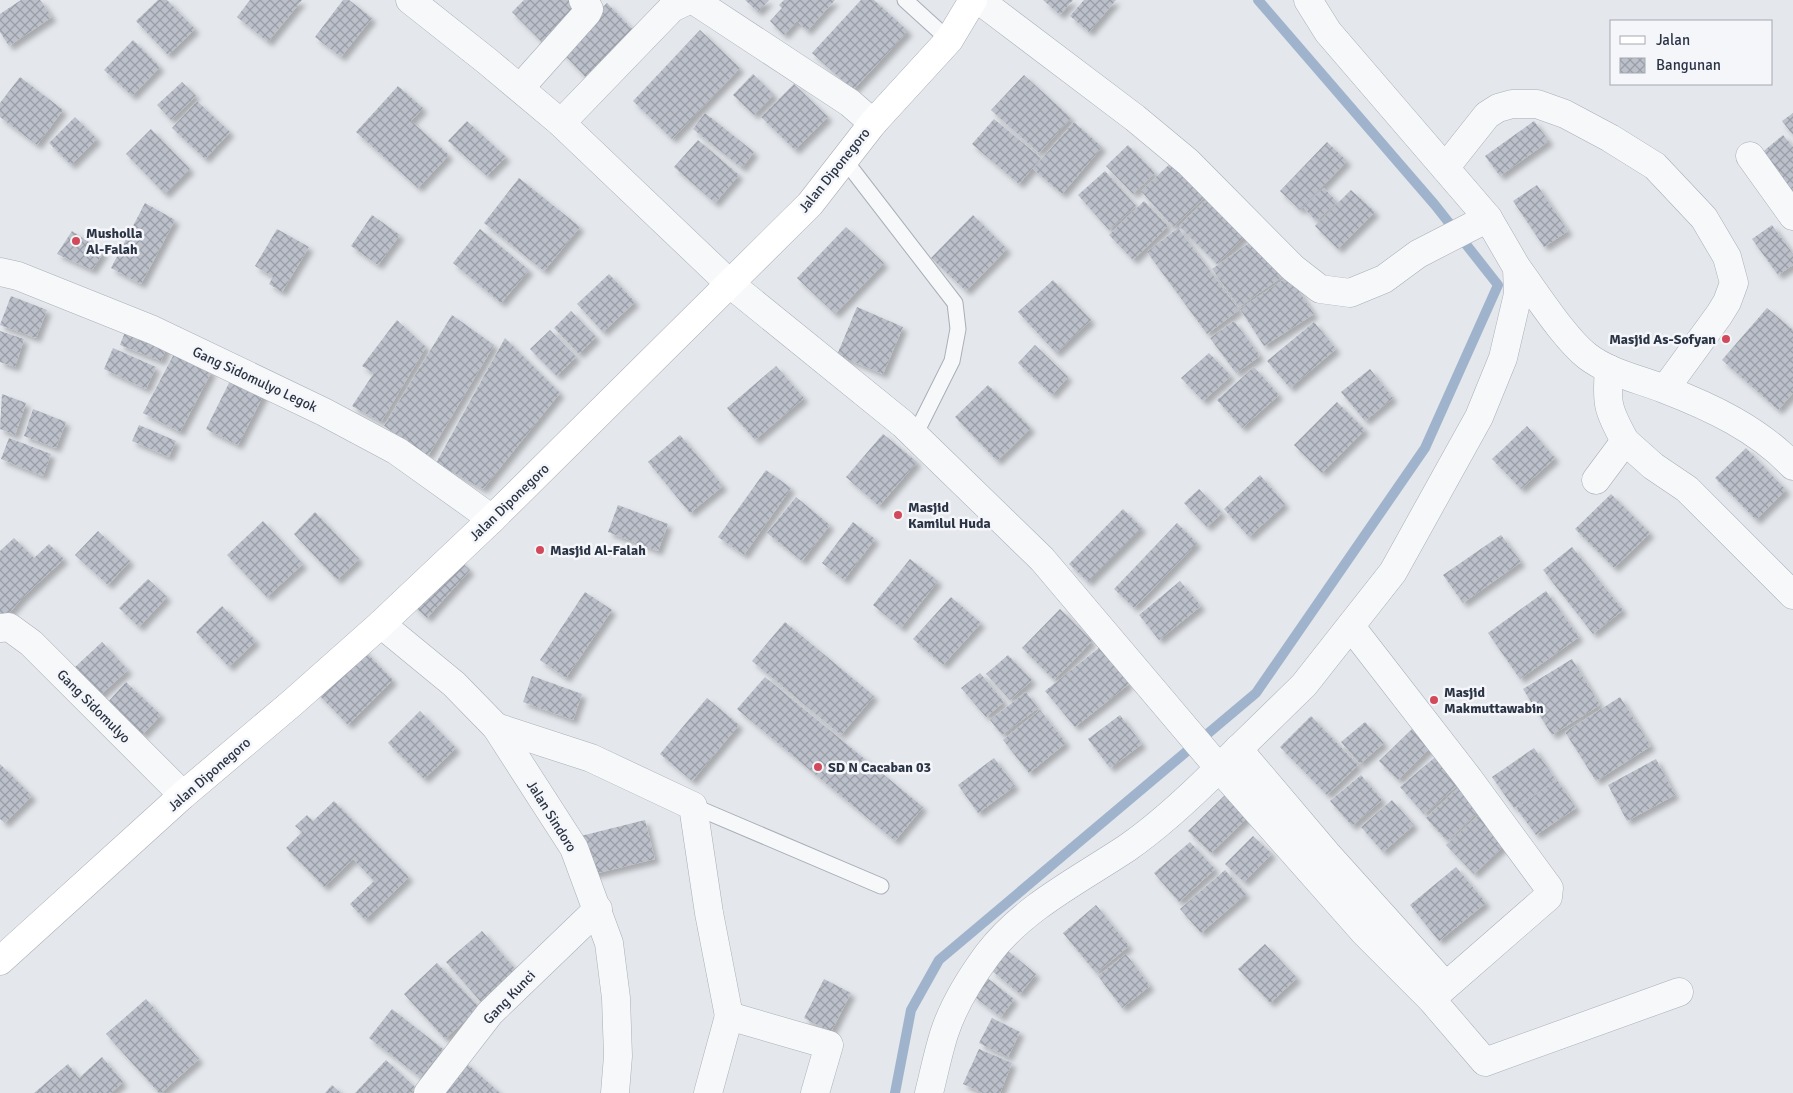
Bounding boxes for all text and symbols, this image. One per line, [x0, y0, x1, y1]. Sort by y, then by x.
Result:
legend [1610, 20, 1773, 85]
text: Jalan [1656, 31, 1690, 49]
text: Bangunan [1656, 56, 1721, 74]
street label: Jalan Diponegoro [795, 125, 874, 216]
place label: Musholla Al-Falah [86, 225, 142, 258]
marker: Musholla Al-Falah [70, 235, 82, 247]
place label: Masjid As-Sofyan [1609, 331, 1716, 348]
marker: Masjid As-Sofyan [1720, 333, 1732, 345]
street label: Gang Sidomulyo Legok [190, 343, 320, 416]
street label: Jalan Diponegoro [466, 460, 553, 545]
place label: Masjid Kamilul Huda [908, 499, 991, 532]
marker: Masjid Kamilul Huda [892, 509, 904, 521]
place label: Masjid Al-Falah [550, 542, 646, 559]
marker: Masjid Al-Falah [534, 544, 546, 556]
street label: Gang Sidomulyo [53, 666, 134, 747]
place label: Masjid Makmuttawabin [1444, 684, 1544, 717]
marker: Masjid Makmuttawabin [1428, 694, 1440, 706]
street label: Jalan Diponegoro [165, 734, 254, 815]
place label: SD N Cacaban 03 [828, 759, 931, 776]
marker: SD N Cacaban 03 [812, 761, 824, 773]
street label: Jalan Sindoro [523, 777, 580, 855]
street label: Gang Kunci [480, 967, 539, 1028]

